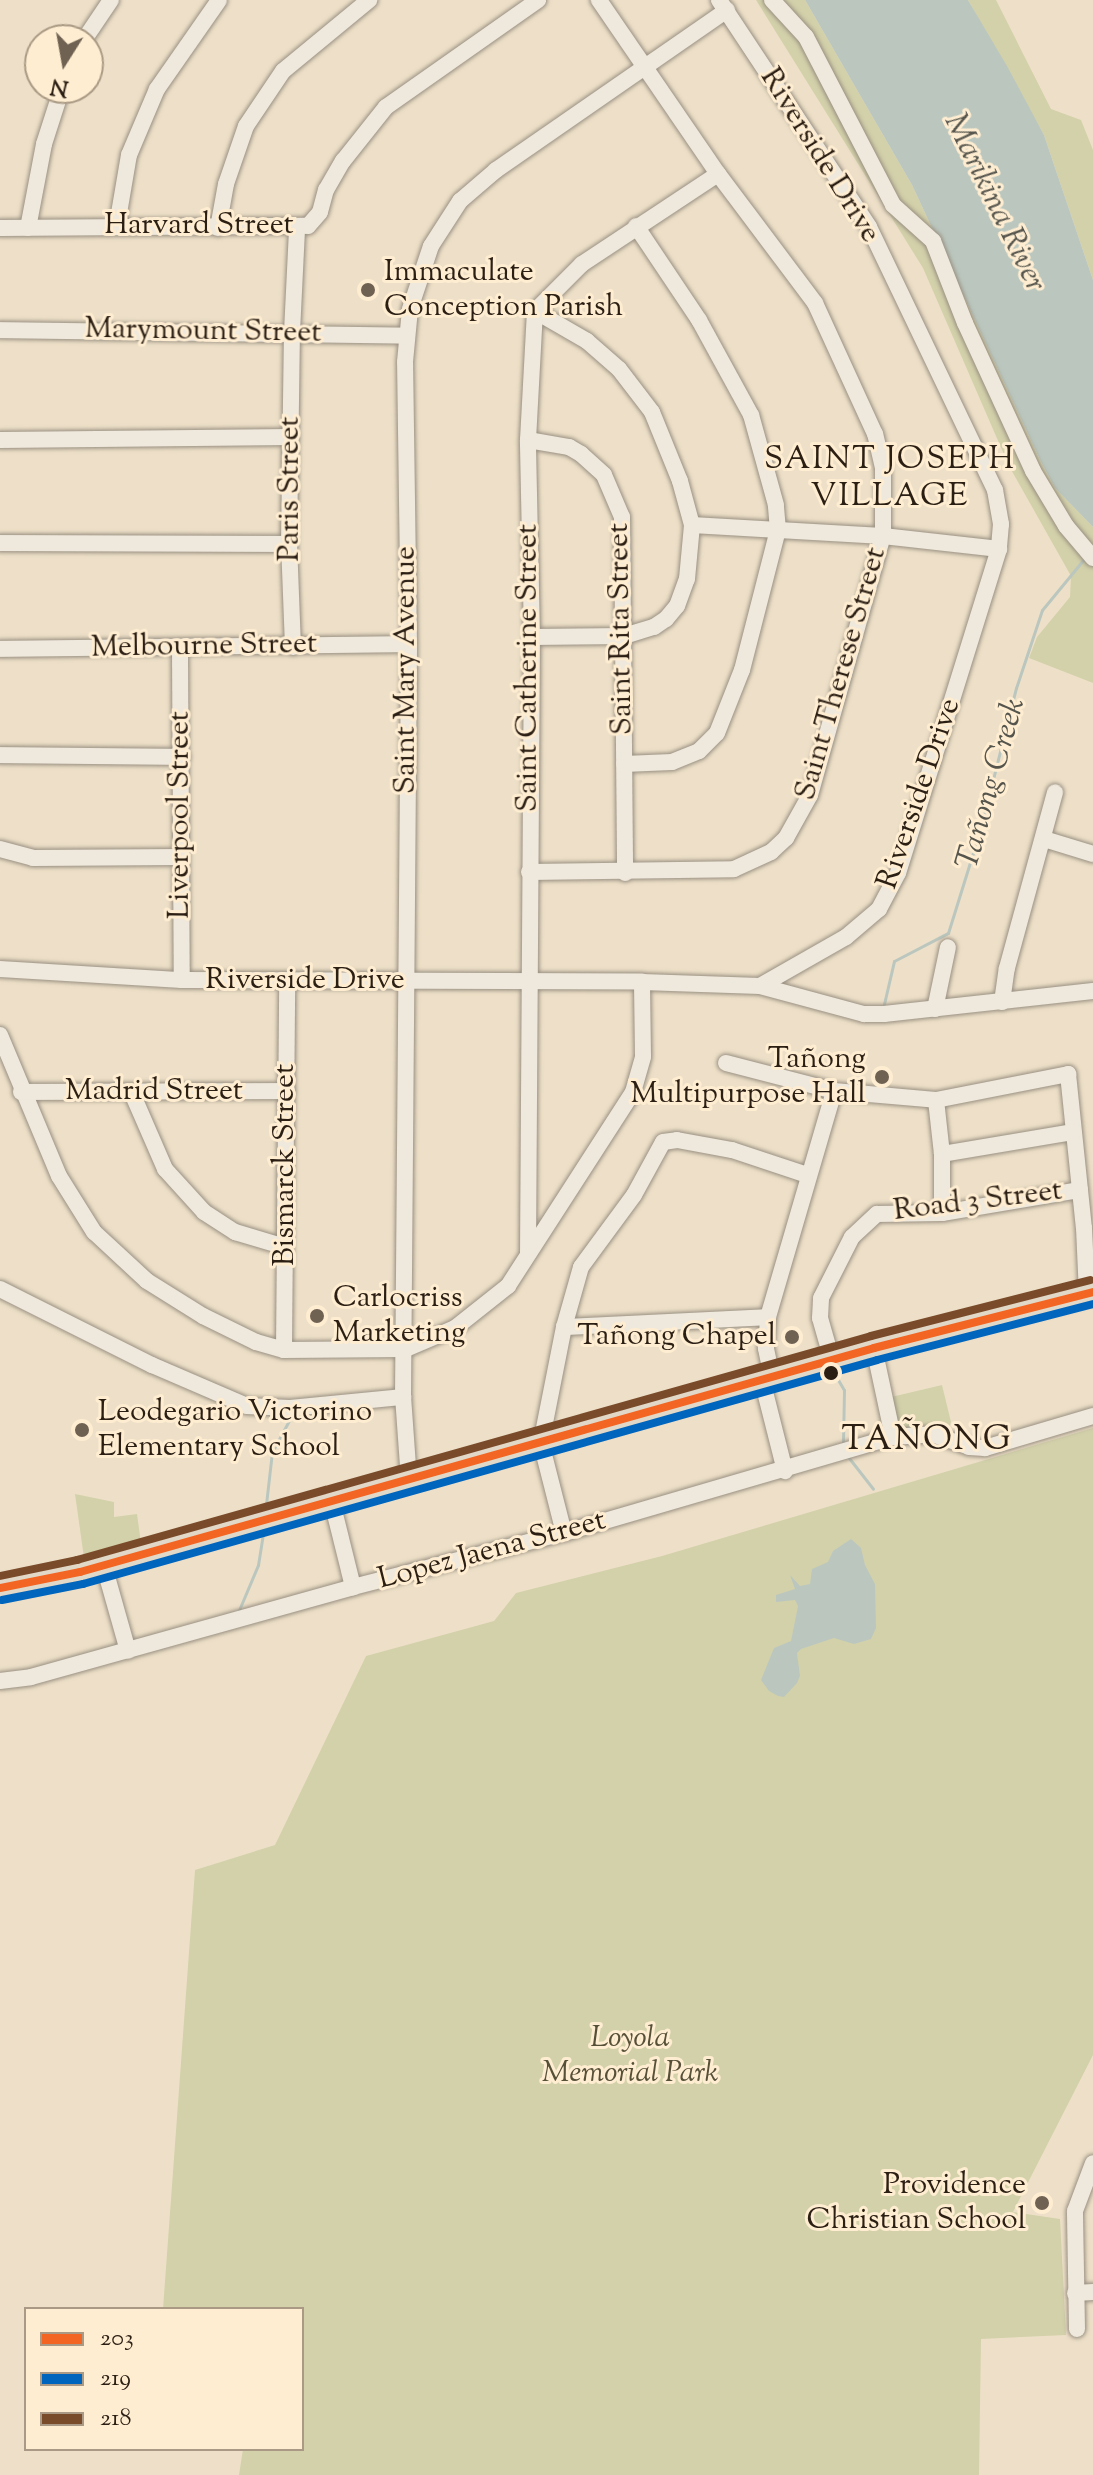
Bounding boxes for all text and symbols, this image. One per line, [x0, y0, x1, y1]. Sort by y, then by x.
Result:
north arrow [24, 24, 104, 104]
street label: Riverside Drive [751, 62, 887, 250]
text: N [48, 68, 71, 103]
water label: Marikina River [934, 108, 1054, 298]
street label: Harvard Street [104, 208, 294, 244]
place label: Immaculate Conception Parish [384, 255, 623, 326]
marker: Immaculate Conception Parish [359, 281, 377, 299]
street label: Marymount Street [84, 312, 322, 352]
street label: Paris Street [273, 416, 309, 562]
district label: SAINT JOSEPH VILLAGE [764, 442, 1016, 517]
street label: Saint Rita Street [602, 523, 642, 735]
street label: Saint Catherine Street [511, 524, 547, 812]
street label: Saint Therese Street [789, 543, 895, 805]
street label: Saint Mary Avenue [389, 546, 425, 794]
street label: Melbourne Street [91, 627, 317, 667]
street label: Riverside Drive [871, 694, 969, 894]
water label: Tañong Creek [949, 694, 1035, 874]
street label: Liverpool Street [163, 711, 199, 919]
street label: Riverside Drive [205, 963, 405, 999]
place label: Tañong Multipurpose Hall [630, 1042, 866, 1112]
street label: Bismarck Street [268, 1064, 304, 1266]
marker: Tañong Multipurpose Hall [873, 1068, 891, 1086]
street label: Madrid Street [65, 1074, 243, 1110]
street label: Road 3 Street [892, 1174, 1064, 1230]
place label: Carlocriss Marketing [333, 1281, 466, 1352]
marker: Carlocriss Marketing [308, 1307, 326, 1325]
place label: Tañong Chapel [577, 1319, 776, 1355]
marker: Tañong Chapel [783, 1328, 801, 1346]
unlabelled marker [823, 1365, 839, 1381]
place label: Leodegario Victorino Elementary School [98, 1395, 372, 1466]
marker: Leodegario Victorino Elementary School [73, 1421, 91, 1439]
district label: TAÑONG [841, 1421, 1013, 1461]
street label: Lopez Jaena Street [374, 1503, 610, 1599]
park label: Loyola Memorial Park [542, 2021, 718, 2092]
place label: Providence Christian School [807, 2168, 1026, 2238]
marker: Providence Christian School [1033, 2194, 1051, 2212]
legend [24, 2307, 304, 2451]
text: 203 [100, 2322, 134, 2356]
text: 219 [100, 2362, 131, 2396]
text: 218 [100, 2402, 131, 2436]

